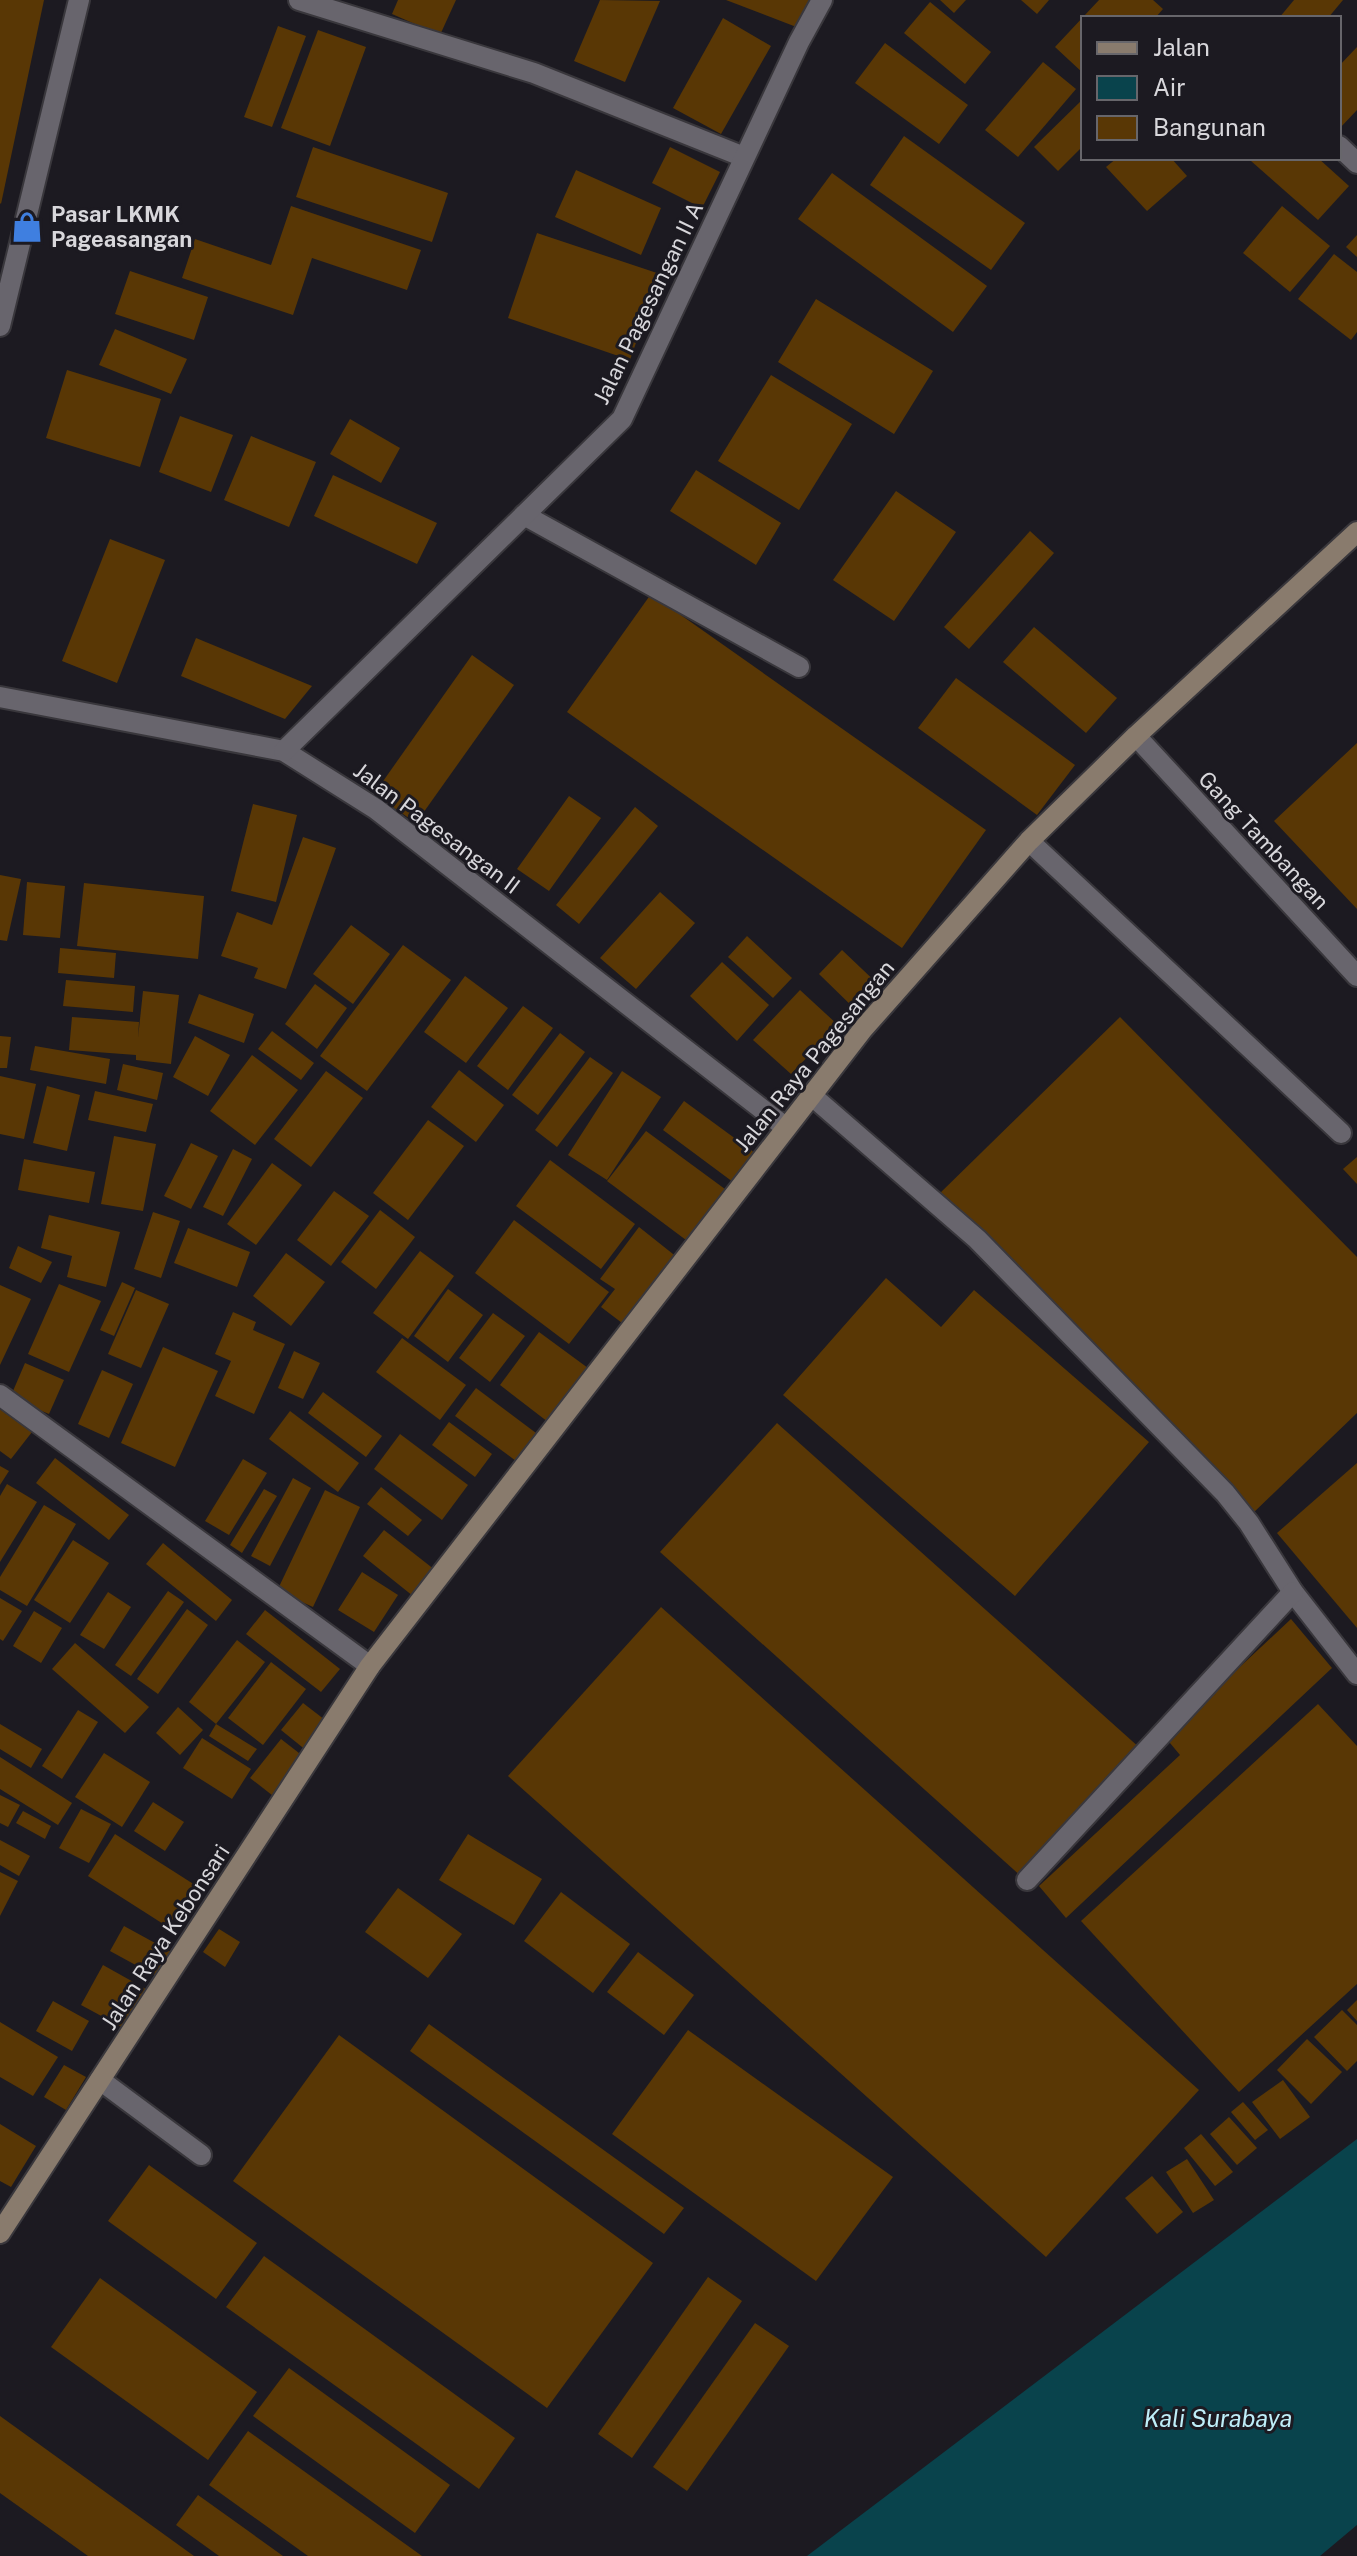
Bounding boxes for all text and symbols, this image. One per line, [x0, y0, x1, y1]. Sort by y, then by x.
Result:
legend [1081, 16, 1341, 160]
text: Jalan [1153, 33, 1210, 61]
text: Air [1153, 73, 1186, 101]
text: Bangunan [1153, 113, 1266, 141]
street label: Jalan Pagesangan II A [588, 197, 708, 409]
place label: Pasar LKMK Pageasangan [51, 201, 192, 252]
shop icon: Pasar LKMK Pageasangan [10, 210, 44, 244]
street label: Jalan Pagesangan II [349, 757, 525, 899]
street label: Gang Tambangan [1193, 766, 1335, 914]
street label: Jalan Raya Pagesangan [729, 955, 899, 1157]
street label: Jalan Raya Kebonsari [95, 1840, 235, 2034]
water label: Kali Surabaya [1144, 2404, 1292, 2432]

